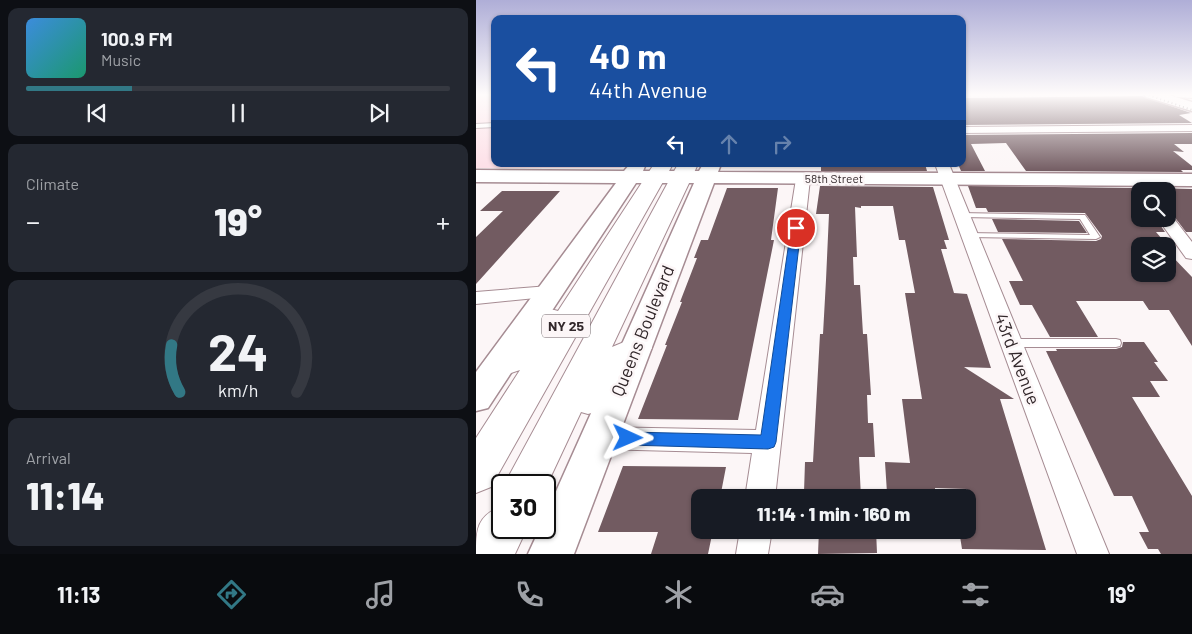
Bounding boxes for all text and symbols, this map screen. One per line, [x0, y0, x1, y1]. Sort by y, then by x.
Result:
text: 100.9 FM [101, 27, 173, 50]
text: 40 m [589, 34, 666, 76]
icon: left [506, 35, 571, 100]
text: Music [101, 50, 141, 69]
text: 44th Avenue [589, 76, 707, 102]
icon: previous [83, 99, 111, 127]
icon: pause [224, 99, 252, 127]
icon: next [365, 99, 393, 127]
icon: left [662, 130, 690, 158]
icon: ahead [715, 130, 743, 158]
icon: right [768, 130, 796, 158]
street label: 58th Street [805, 171, 863, 185]
text: Climate [26, 174, 79, 193]
map controls [1131, 182, 1176, 282]
button: search [1131, 182, 1176, 227]
text: 19° [214, 198, 262, 244]
text: − [26, 204, 40, 238]
text: + [436, 204, 450, 238]
pin [775, 207, 817, 249]
icon: arrive [782, 214, 810, 242]
button: layers [1131, 237, 1176, 282]
street label: Queens Boulevard [606, 262, 678, 399]
street label: 43rd Avenue [990, 310, 1045, 408]
road number: NY 25 [542, 314, 590, 338]
text: 24 [208, 319, 268, 381]
text: km/h [218, 379, 258, 401]
position arrow [601, 411, 653, 463]
text: Arrival [26, 448, 71, 467]
text: 11:14 [26, 472, 105, 518]
speed limit sign: 30 [491, 474, 556, 539]
text: 11:14 · 1 min · 160 m [757, 502, 910, 525]
icon: directions [214, 577, 249, 612]
icon: music [363, 577, 398, 612]
icon: phone [512, 577, 547, 612]
icon: climate [661, 577, 696, 612]
icon: car [810, 577, 845, 612]
icon: filters [958, 577, 993, 612]
text: 11:13 [57, 581, 100, 607]
text: 19° [1107, 581, 1135, 607]

